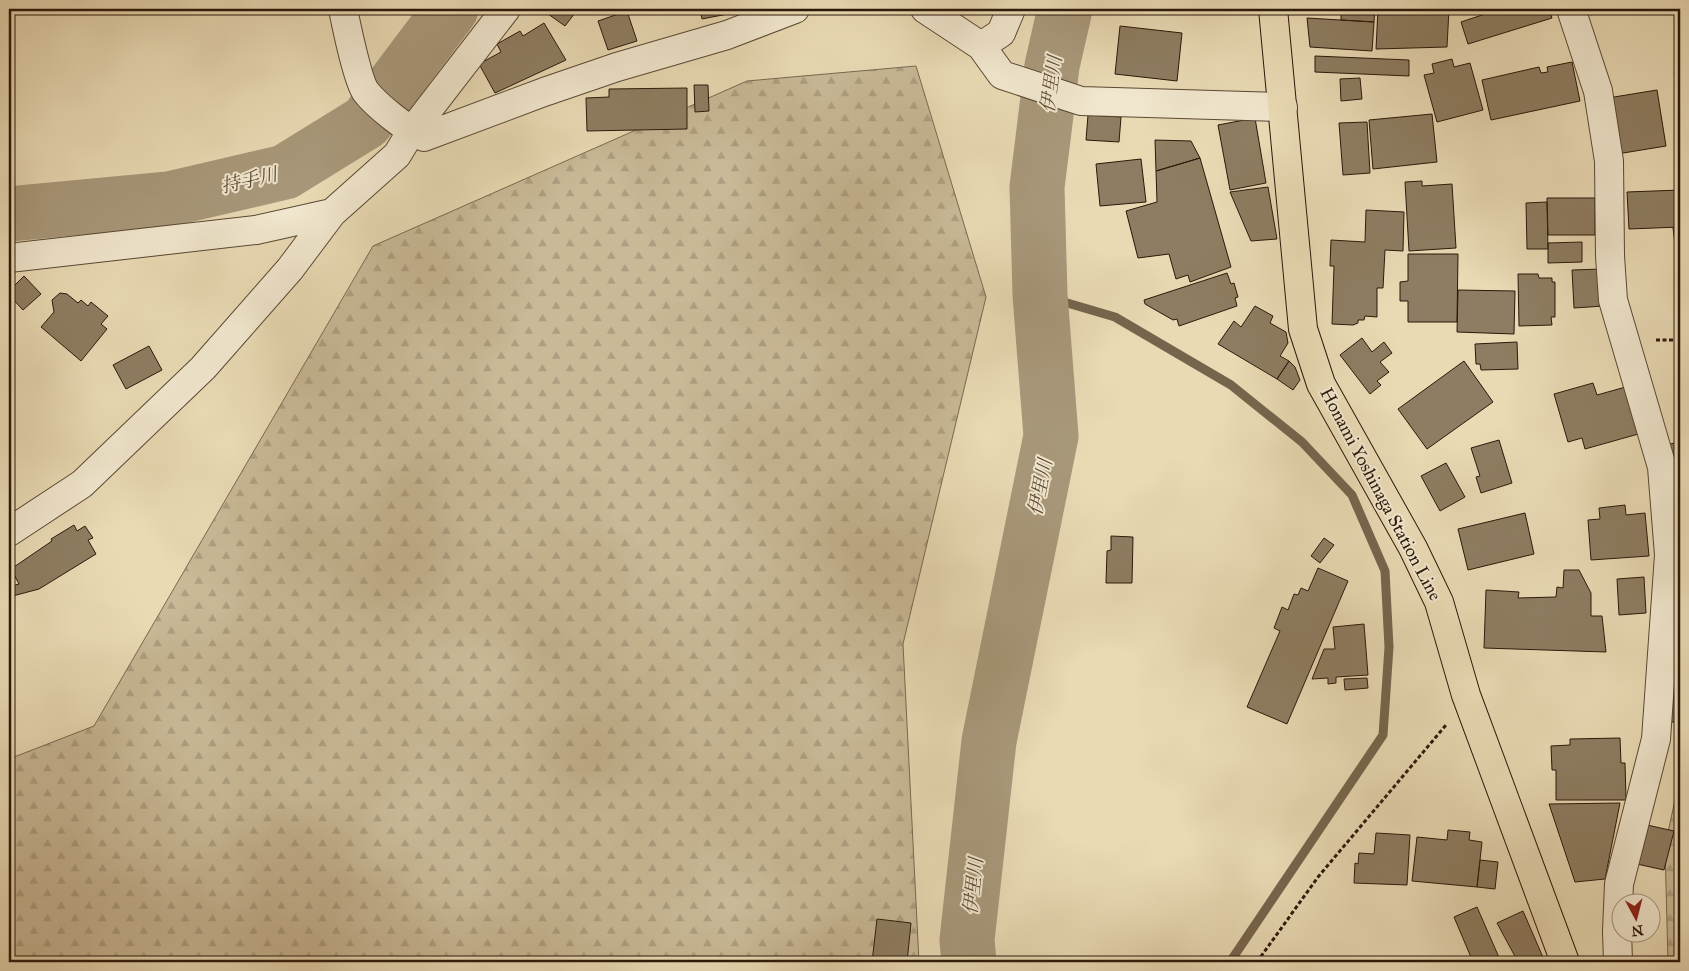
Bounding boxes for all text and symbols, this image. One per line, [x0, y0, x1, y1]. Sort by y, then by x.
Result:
water label: 伊里川 [1036, 52, 1067, 114]
water label: 持手川 [219, 162, 281, 198]
street label: Honami Yoshinaga Station Line [1315, 384, 1447, 605]
water label: 伊里川 [1023, 455, 1057, 517]
water label: 伊里川 [959, 854, 988, 916]
north arrow [1612, 894, 1662, 944]
text: N [1630, 921, 1644, 940]

